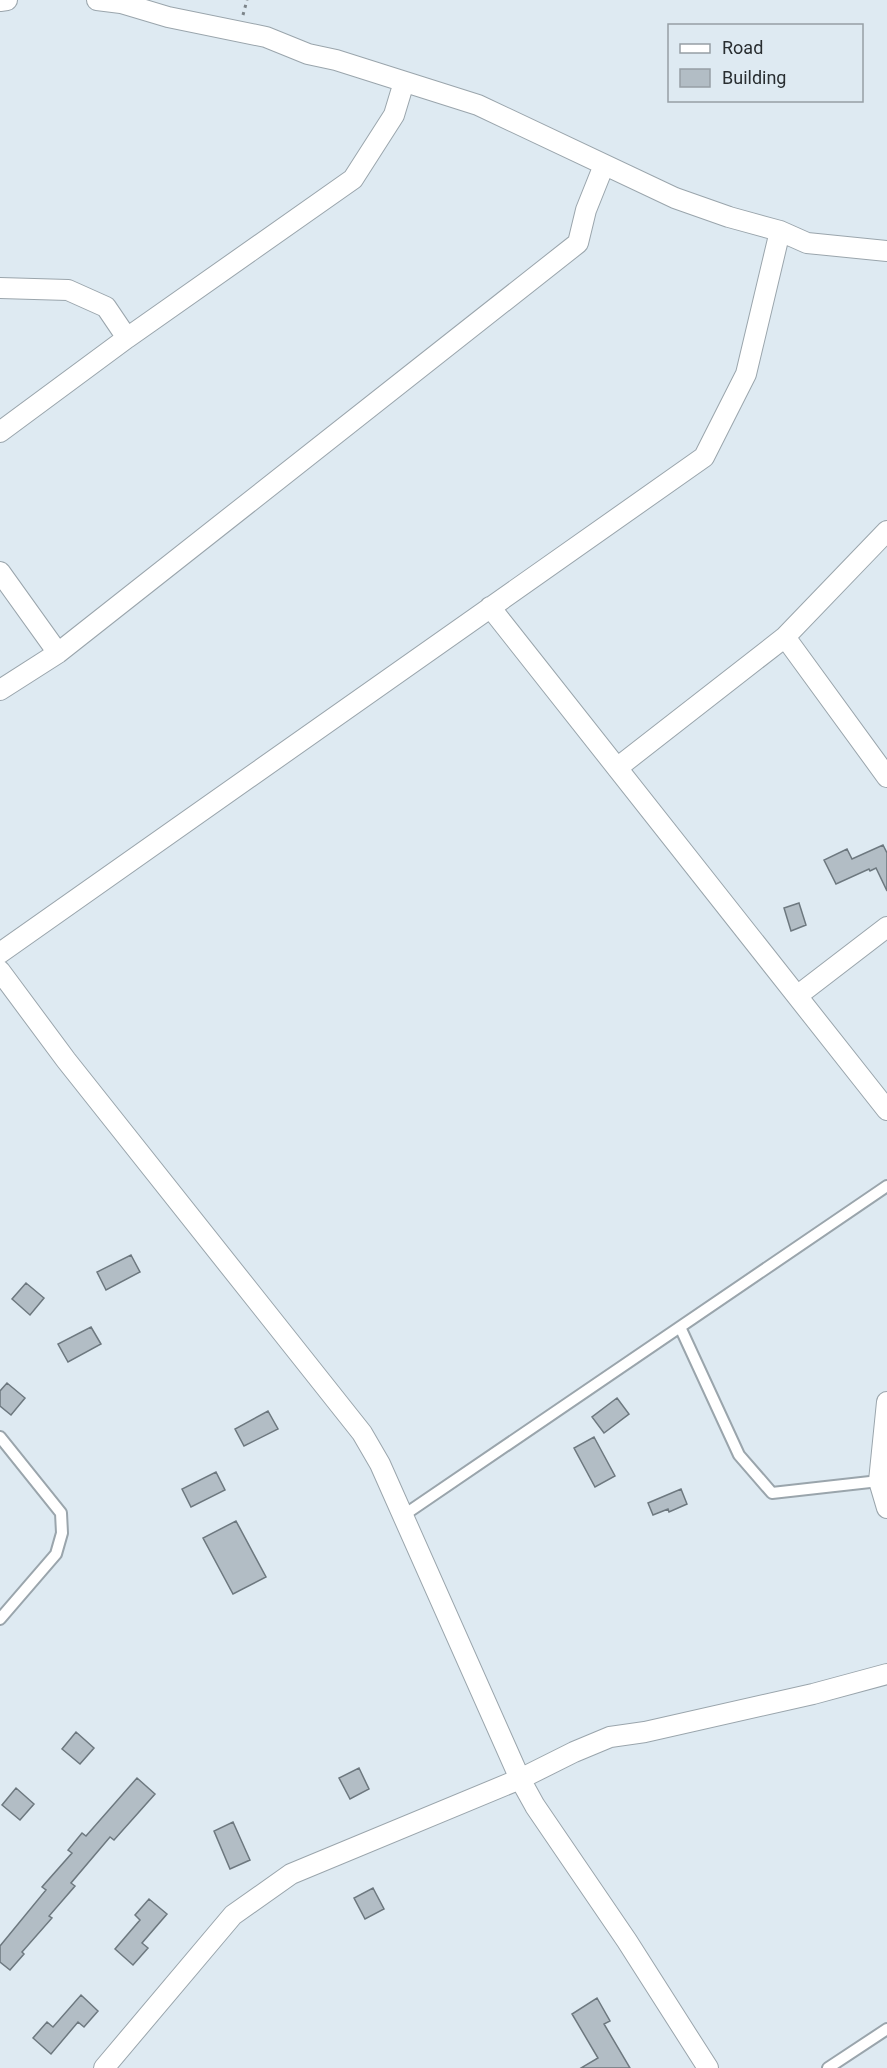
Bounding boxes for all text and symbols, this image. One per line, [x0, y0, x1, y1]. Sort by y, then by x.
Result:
legend [668, 24, 863, 102]
text: Road [722, 37, 763, 58]
text: Building [722, 67, 786, 88]

